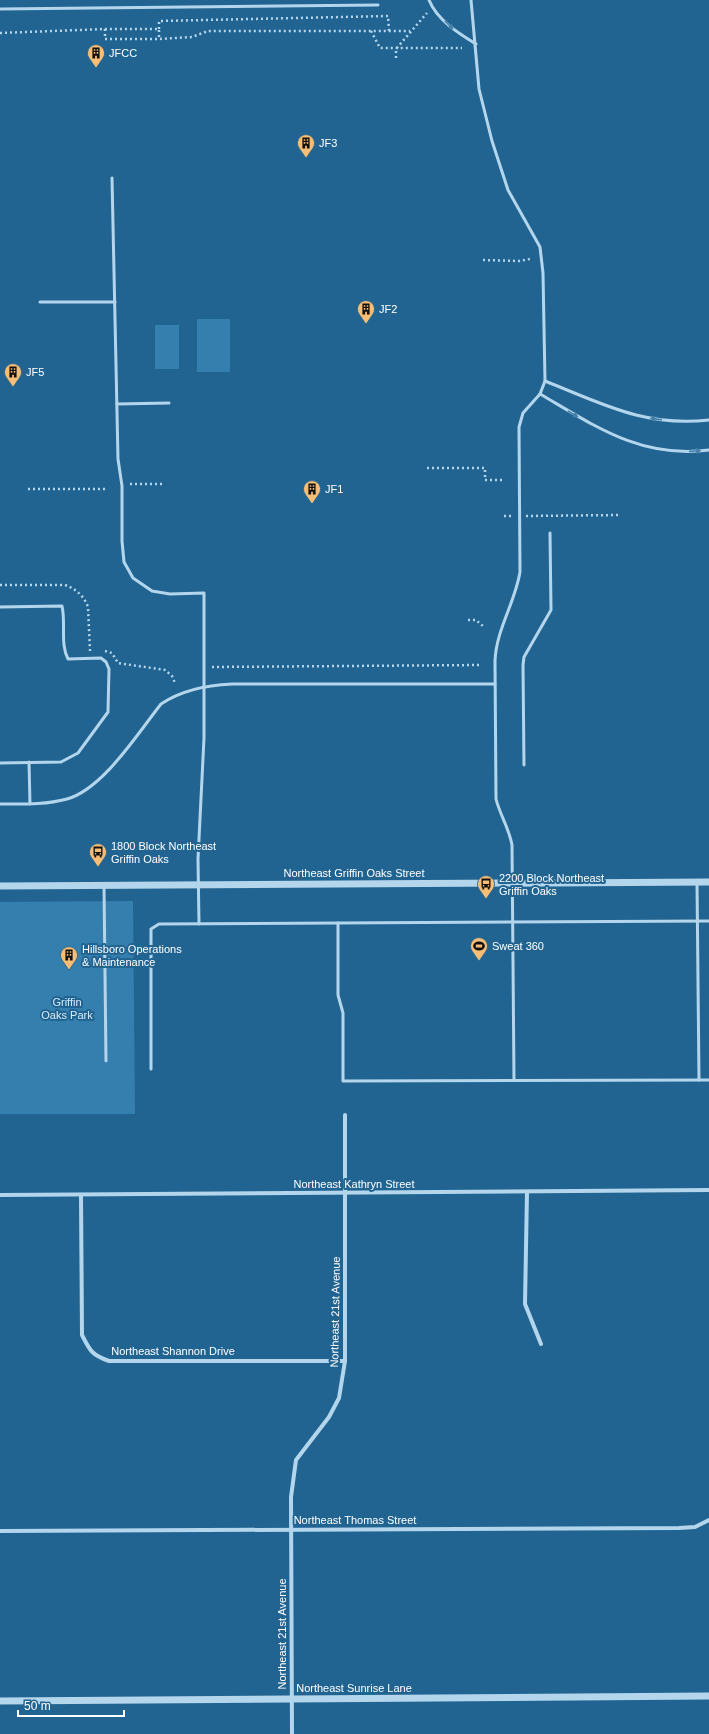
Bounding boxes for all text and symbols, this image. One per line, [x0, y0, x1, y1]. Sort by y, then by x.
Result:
one-way arrow [444, 20, 454, 30]
building icon: JFCC [86, 43, 106, 68]
place label: JFCC [109, 47, 137, 59]
building icon: JF3 [296, 133, 316, 158]
place label: JF3 [319, 137, 337, 149]
building icon: JF2 [356, 299, 376, 324]
place label: JF2 [379, 303, 397, 315]
building icon: JF5 [3, 362, 23, 387]
place label: JF5 [26, 366, 44, 378]
one-way arrow [567, 410, 579, 417]
one-way arrow [650, 416, 662, 422]
one-way arrow [689, 448, 701, 455]
building icon: JF1 [302, 479, 322, 504]
place label: JF1 [325, 483, 343, 495]
place label: 1800 Block Northeast Griffin Oaks [111, 840, 216, 865]
bus stop icon: 1800 Block Northeast Griffin Oaks [88, 842, 108, 867]
street label: Northeast Griffin Oaks Street [283, 867, 425, 879]
place label: 2200 Block Northeast Griffin Oaks [499, 872, 604, 897]
bus stop icon: 2200 Block Northeast Griffin Oaks [476, 874, 496, 899]
sports icon: Sweat 360 [469, 936, 489, 961]
place label: Sweat 360 [492, 940, 544, 952]
place label: Hillsboro Operations & Maintenance [82, 943, 182, 968]
building icon: Hillsboro Operations & Maintenance [59, 945, 79, 970]
park label: Griffin Oaks Park [41, 996, 93, 1021]
street label: Northeast Kathryn Street [293, 1178, 415, 1190]
street label: Northeast 21st Avenue [328, 1256, 342, 1368]
street label: Northeast Shannon Drive [111, 1345, 235, 1357]
street label: Northeast Thomas Street [294, 1514, 416, 1526]
street label: Northeast 21st Avenue [276, 1578, 288, 1690]
street label: Northeast Sunrise Lane [296, 1682, 412, 1694]
scale bar [18, 1692, 124, 1718]
text: 50 m [24, 1699, 51, 1713]

